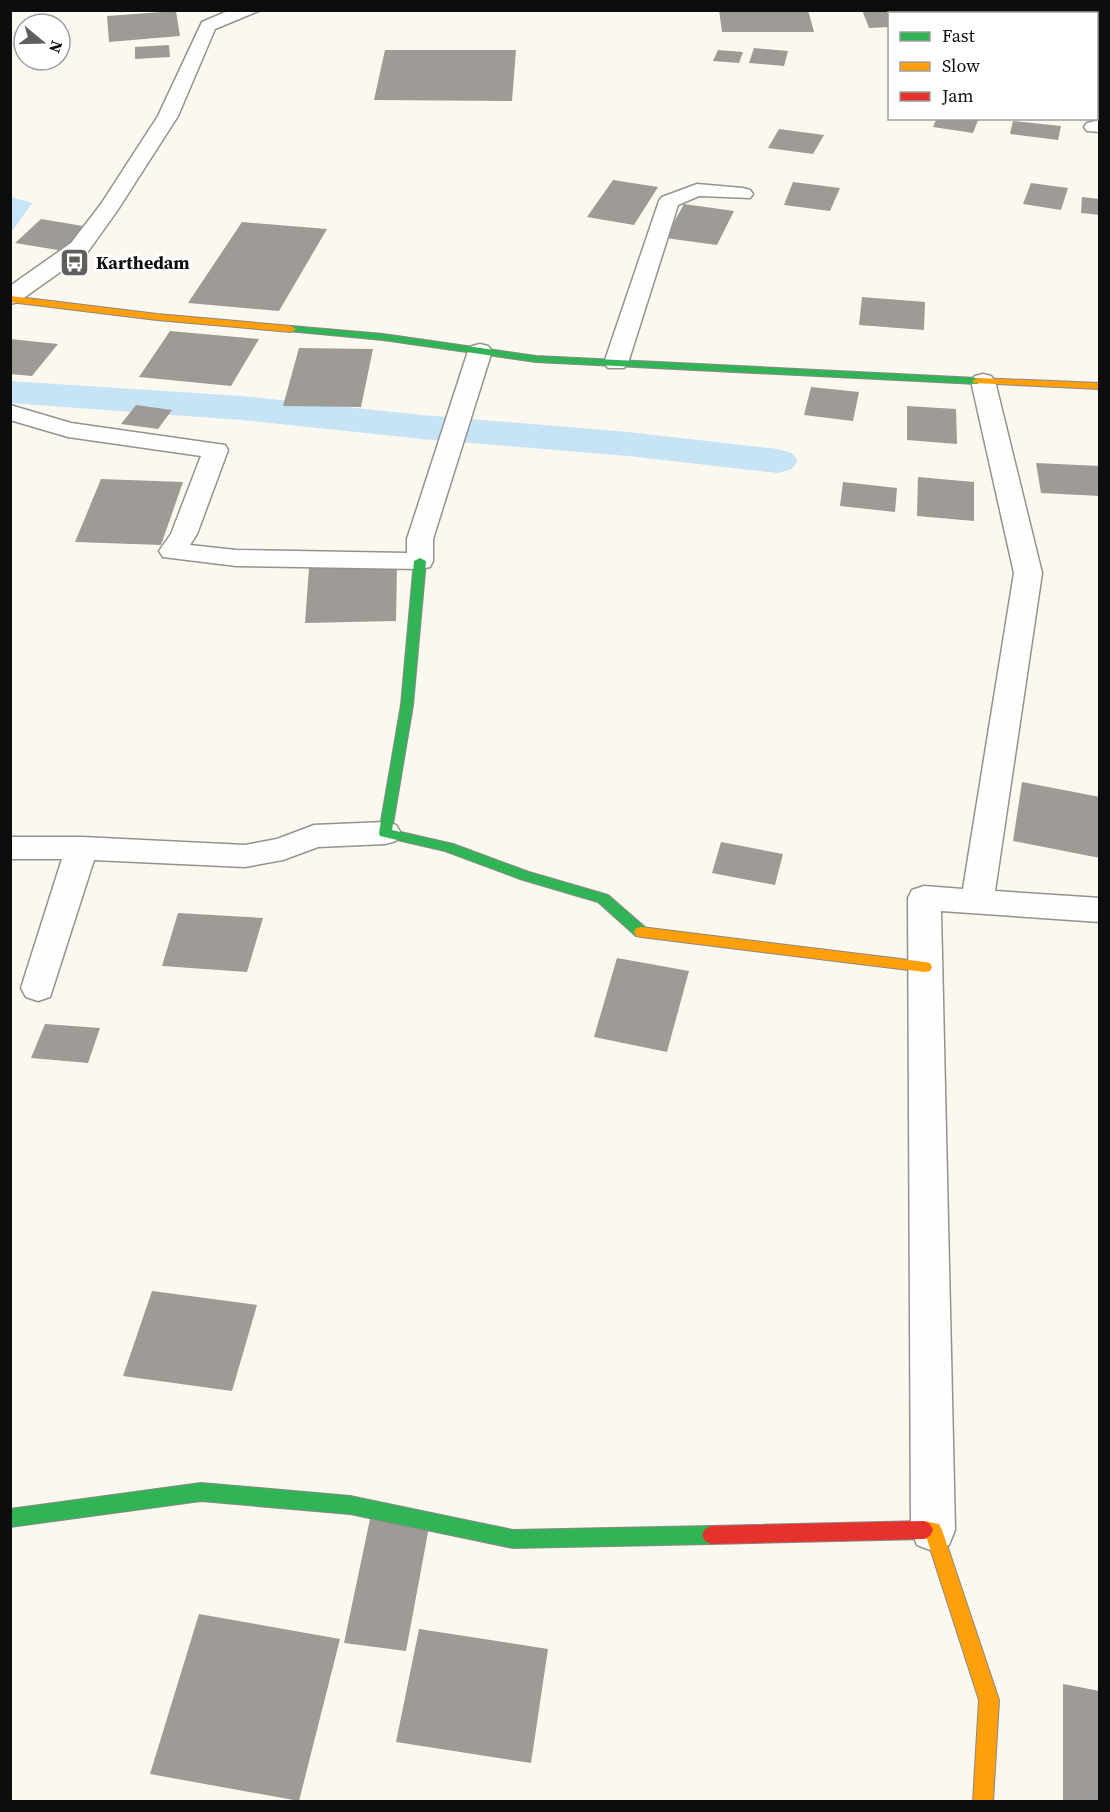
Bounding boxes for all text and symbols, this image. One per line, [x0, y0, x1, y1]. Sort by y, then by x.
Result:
north arrow [12, 12, 72, 72]
legend [888, 12, 1098, 120]
text: Fast [942, 23, 975, 48]
text: N [44, 38, 68, 56]
text: Slow [942, 53, 980, 78]
text: Jam [941, 83, 974, 108]
bus stop icon: Karthedam [59, 247, 91, 279]
place label: Karthedam [96, 250, 190, 275]

